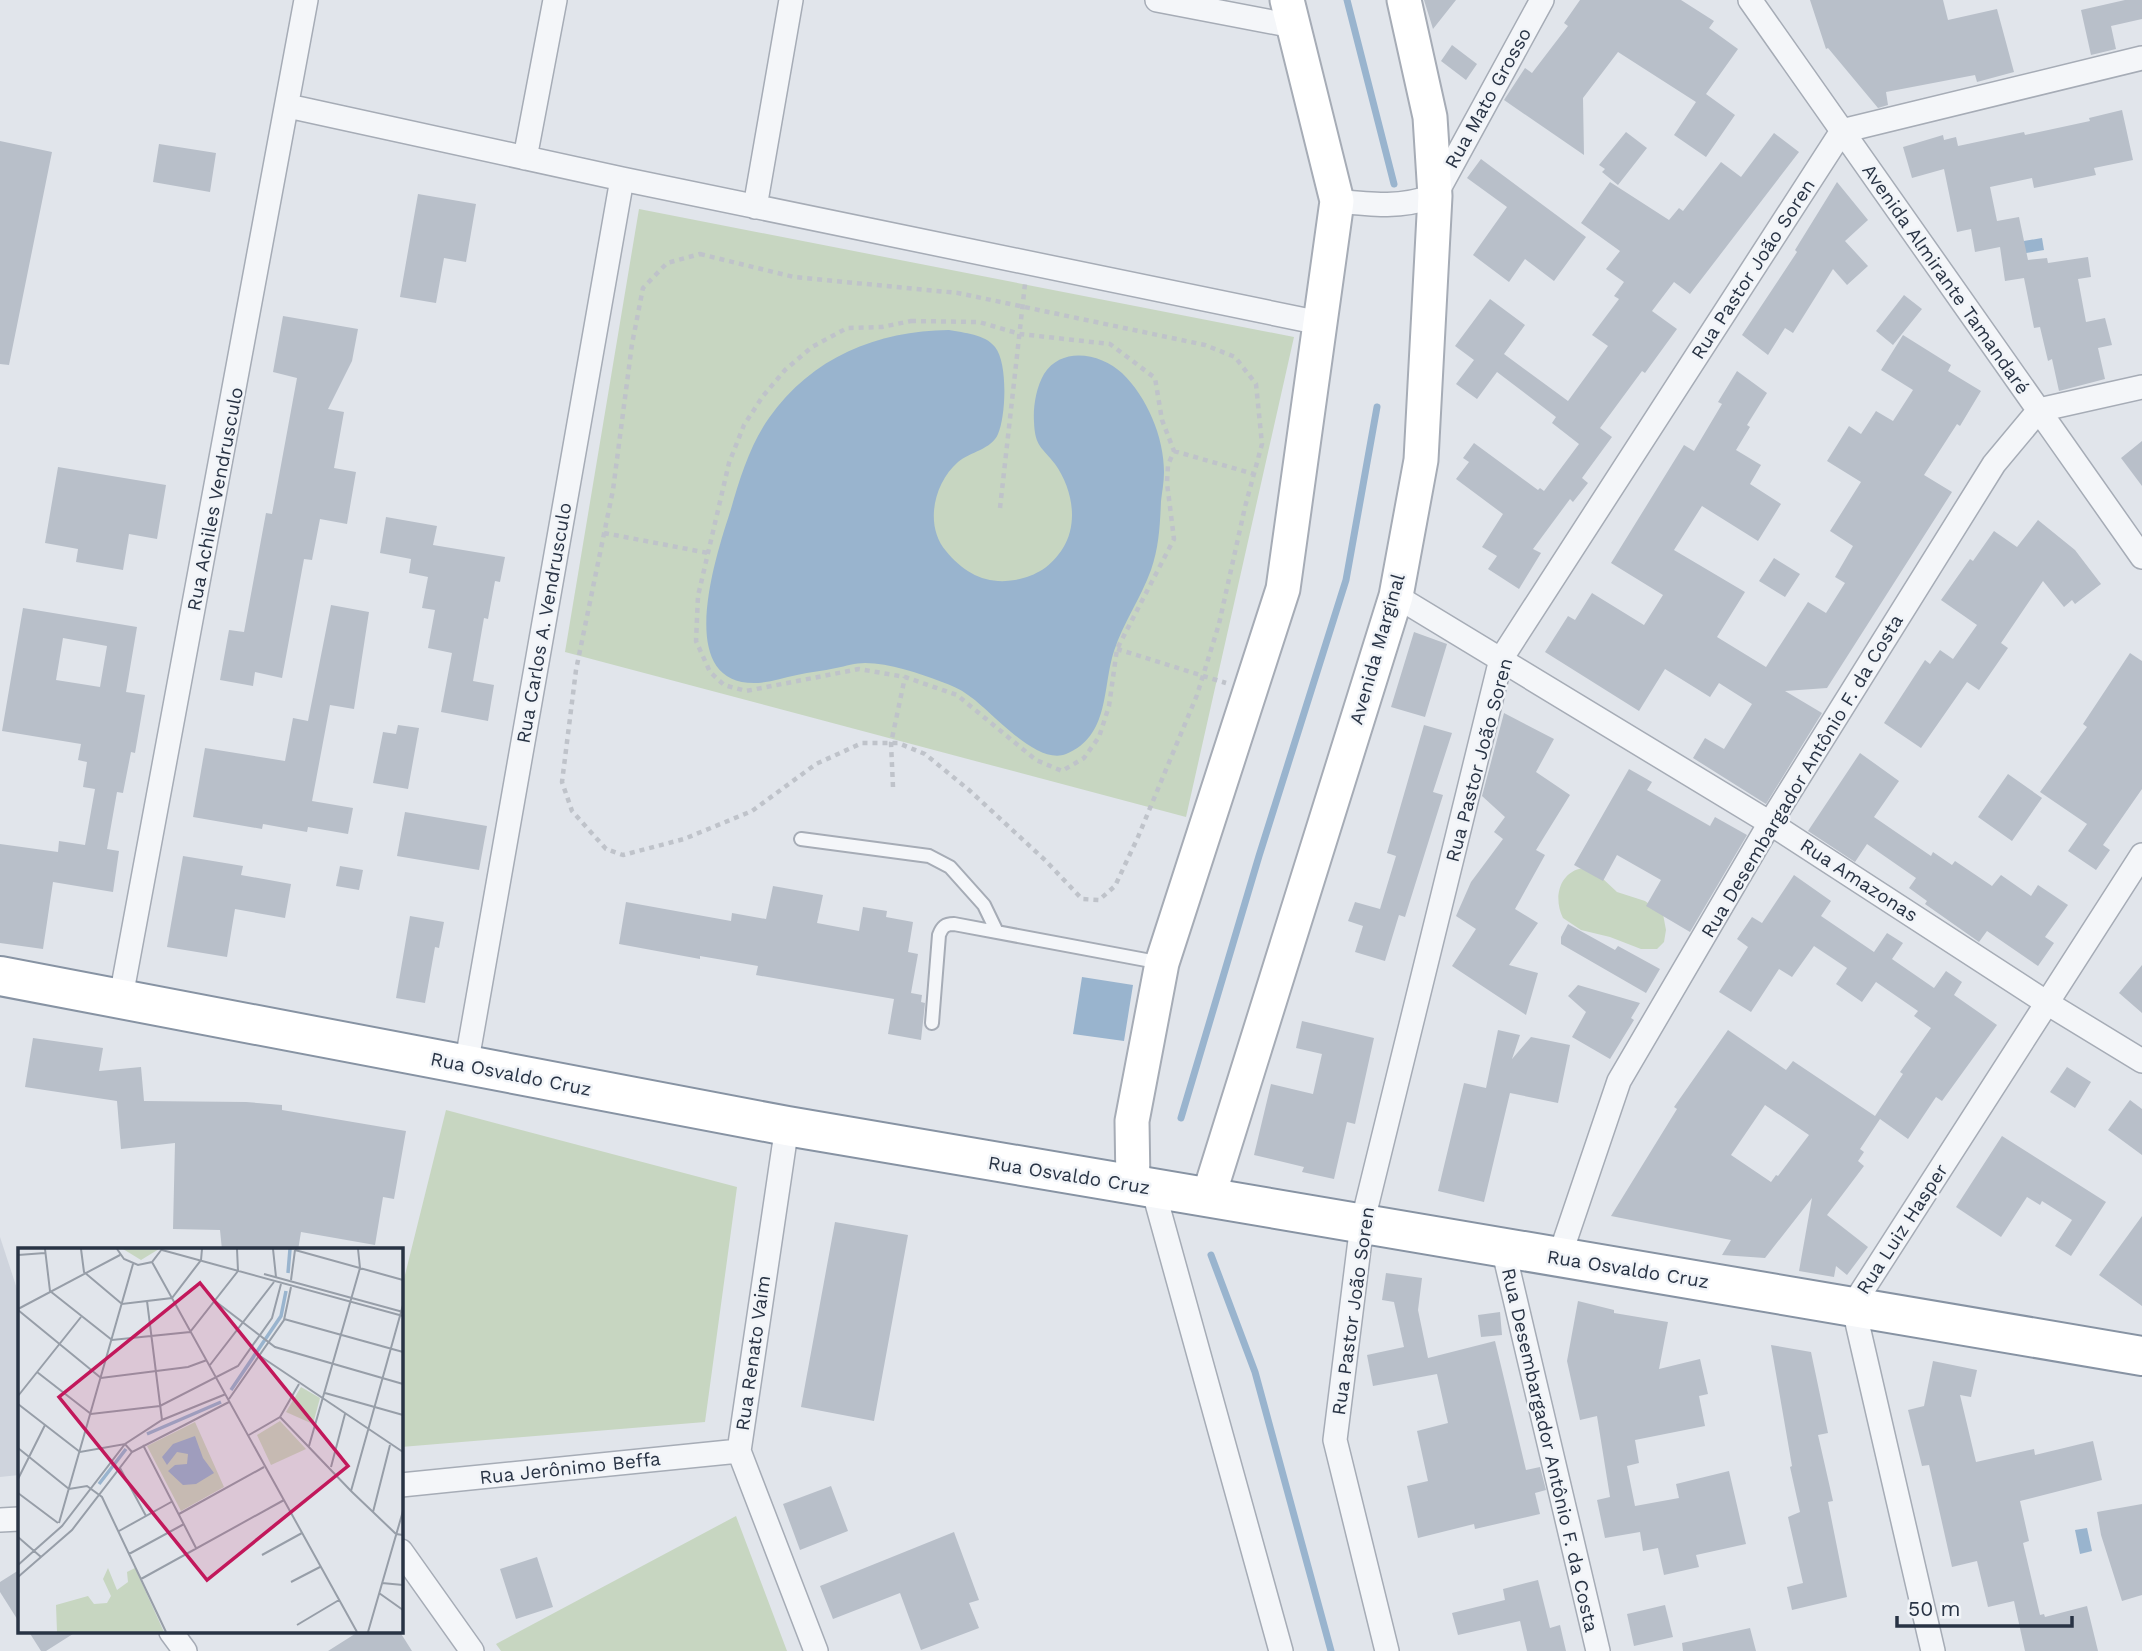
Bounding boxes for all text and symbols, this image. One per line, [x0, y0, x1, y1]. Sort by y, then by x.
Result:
street label: Rua Mato Grosso [1440, 24, 1536, 172]
street label: Avenida Almirante Tamandaré [1857, 159, 2035, 399]
street label: Rua Pastor João Soren [1686, 175, 1820, 363]
street label: Rua Achiles Vendrusculo [182, 385, 248, 613]
street label: Rua Carlos A. Vendrusculo [511, 501, 577, 745]
street label: Avenida Marginal [1344, 571, 1410, 727]
street label: Rua Desembargador Antônio F. da Costa [1696, 610, 1908, 942]
street label: Rua Pastor João Soren [1441, 655, 1517, 865]
street label: Rua Amazonas [1796, 833, 1922, 927]
street label: Rua Osvaldo Cruz [429, 1047, 593, 1101]
street label: Rua Osvaldo Cruz [986, 1151, 1152, 1199]
street label: Rua Luiz Hasper [1851, 1159, 1953, 1298]
street label: Rua Pastor João Soren [1327, 1205, 1379, 1417]
street label: Rua Osvaldo Cruz [1545, 1245, 1711, 1293]
inset map [18, 1248, 402, 1634]
street label: Rua Desembargador Antônio F. da Costa [1497, 1266, 1603, 1635]
street label: Rua Renato Vaim [731, 1274, 775, 1432]
street label: Rua Jerônimo Beffa [478, 1447, 662, 1489]
scale bar [1897, 1584, 2072, 1628]
text: 50 m [1908, 1596, 1960, 1621]

